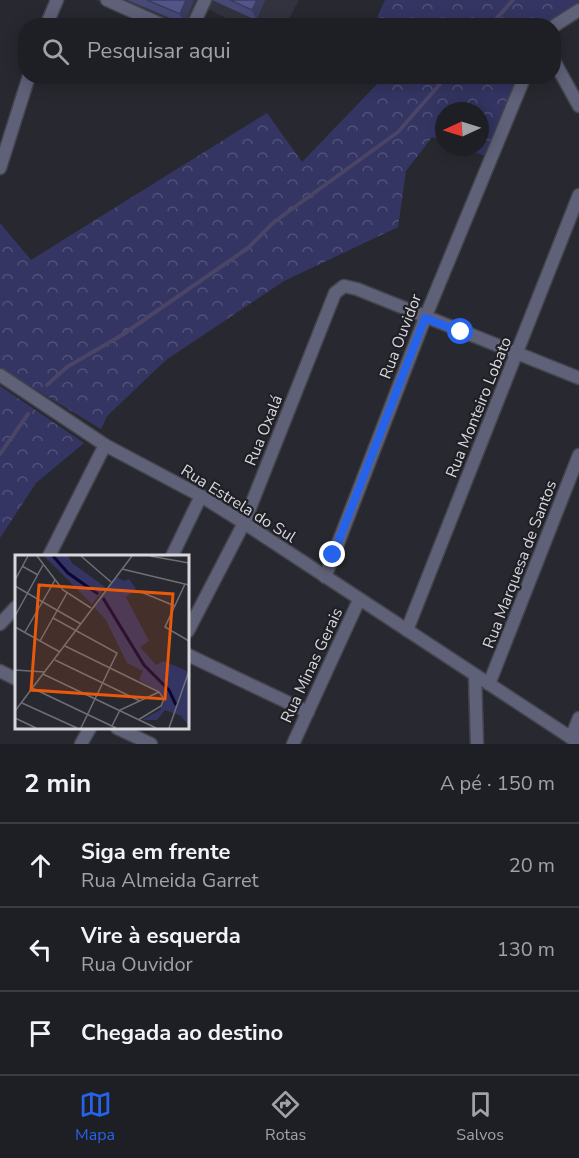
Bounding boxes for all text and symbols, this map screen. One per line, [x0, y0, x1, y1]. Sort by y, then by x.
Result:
search box [18, 18, 561, 84]
icon: search [39, 35, 72, 68]
text: Pesquisar aqui [87, 36, 231, 66]
north arrow [435, 102, 489, 156]
street label: Rua Ouvidor [375, 290, 427, 382]
route start [447, 318, 473, 344]
street label: Rua Monteiro Lobato [441, 334, 517, 481]
street label: Rua Oxalá [240, 392, 288, 469]
street label: Rua Estrela do Sul [177, 460, 301, 548]
street label: Rua Marquesa de Santos [478, 477, 562, 652]
route end [319, 541, 345, 567]
inset map [15, 555, 189, 729]
street label: Rua Minas Gerais [276, 604, 348, 727]
text: 2 min [24, 766, 91, 801]
text: A pé · 150 m [440, 770, 555, 797]
text: Siga em frente [81, 837, 230, 867]
icon: ahead [24, 849, 57, 882]
text: 20 m [509, 852, 555, 879]
text: Rua Almeida Garret [81, 867, 259, 894]
text: Vire à esquerda [81, 921, 241, 951]
icon: left [24, 933, 57, 966]
text: 130 m [497, 936, 555, 963]
text: Rua Ouvidor [81, 951, 193, 978]
icon: arrive [24, 1017, 57, 1050]
text: Chegada ao destino [81, 1018, 283, 1048]
tab: Mapa [75, 1088, 115, 1146]
tab: Rotas [265, 1088, 306, 1146]
tab: Salvos [456, 1088, 504, 1146]

